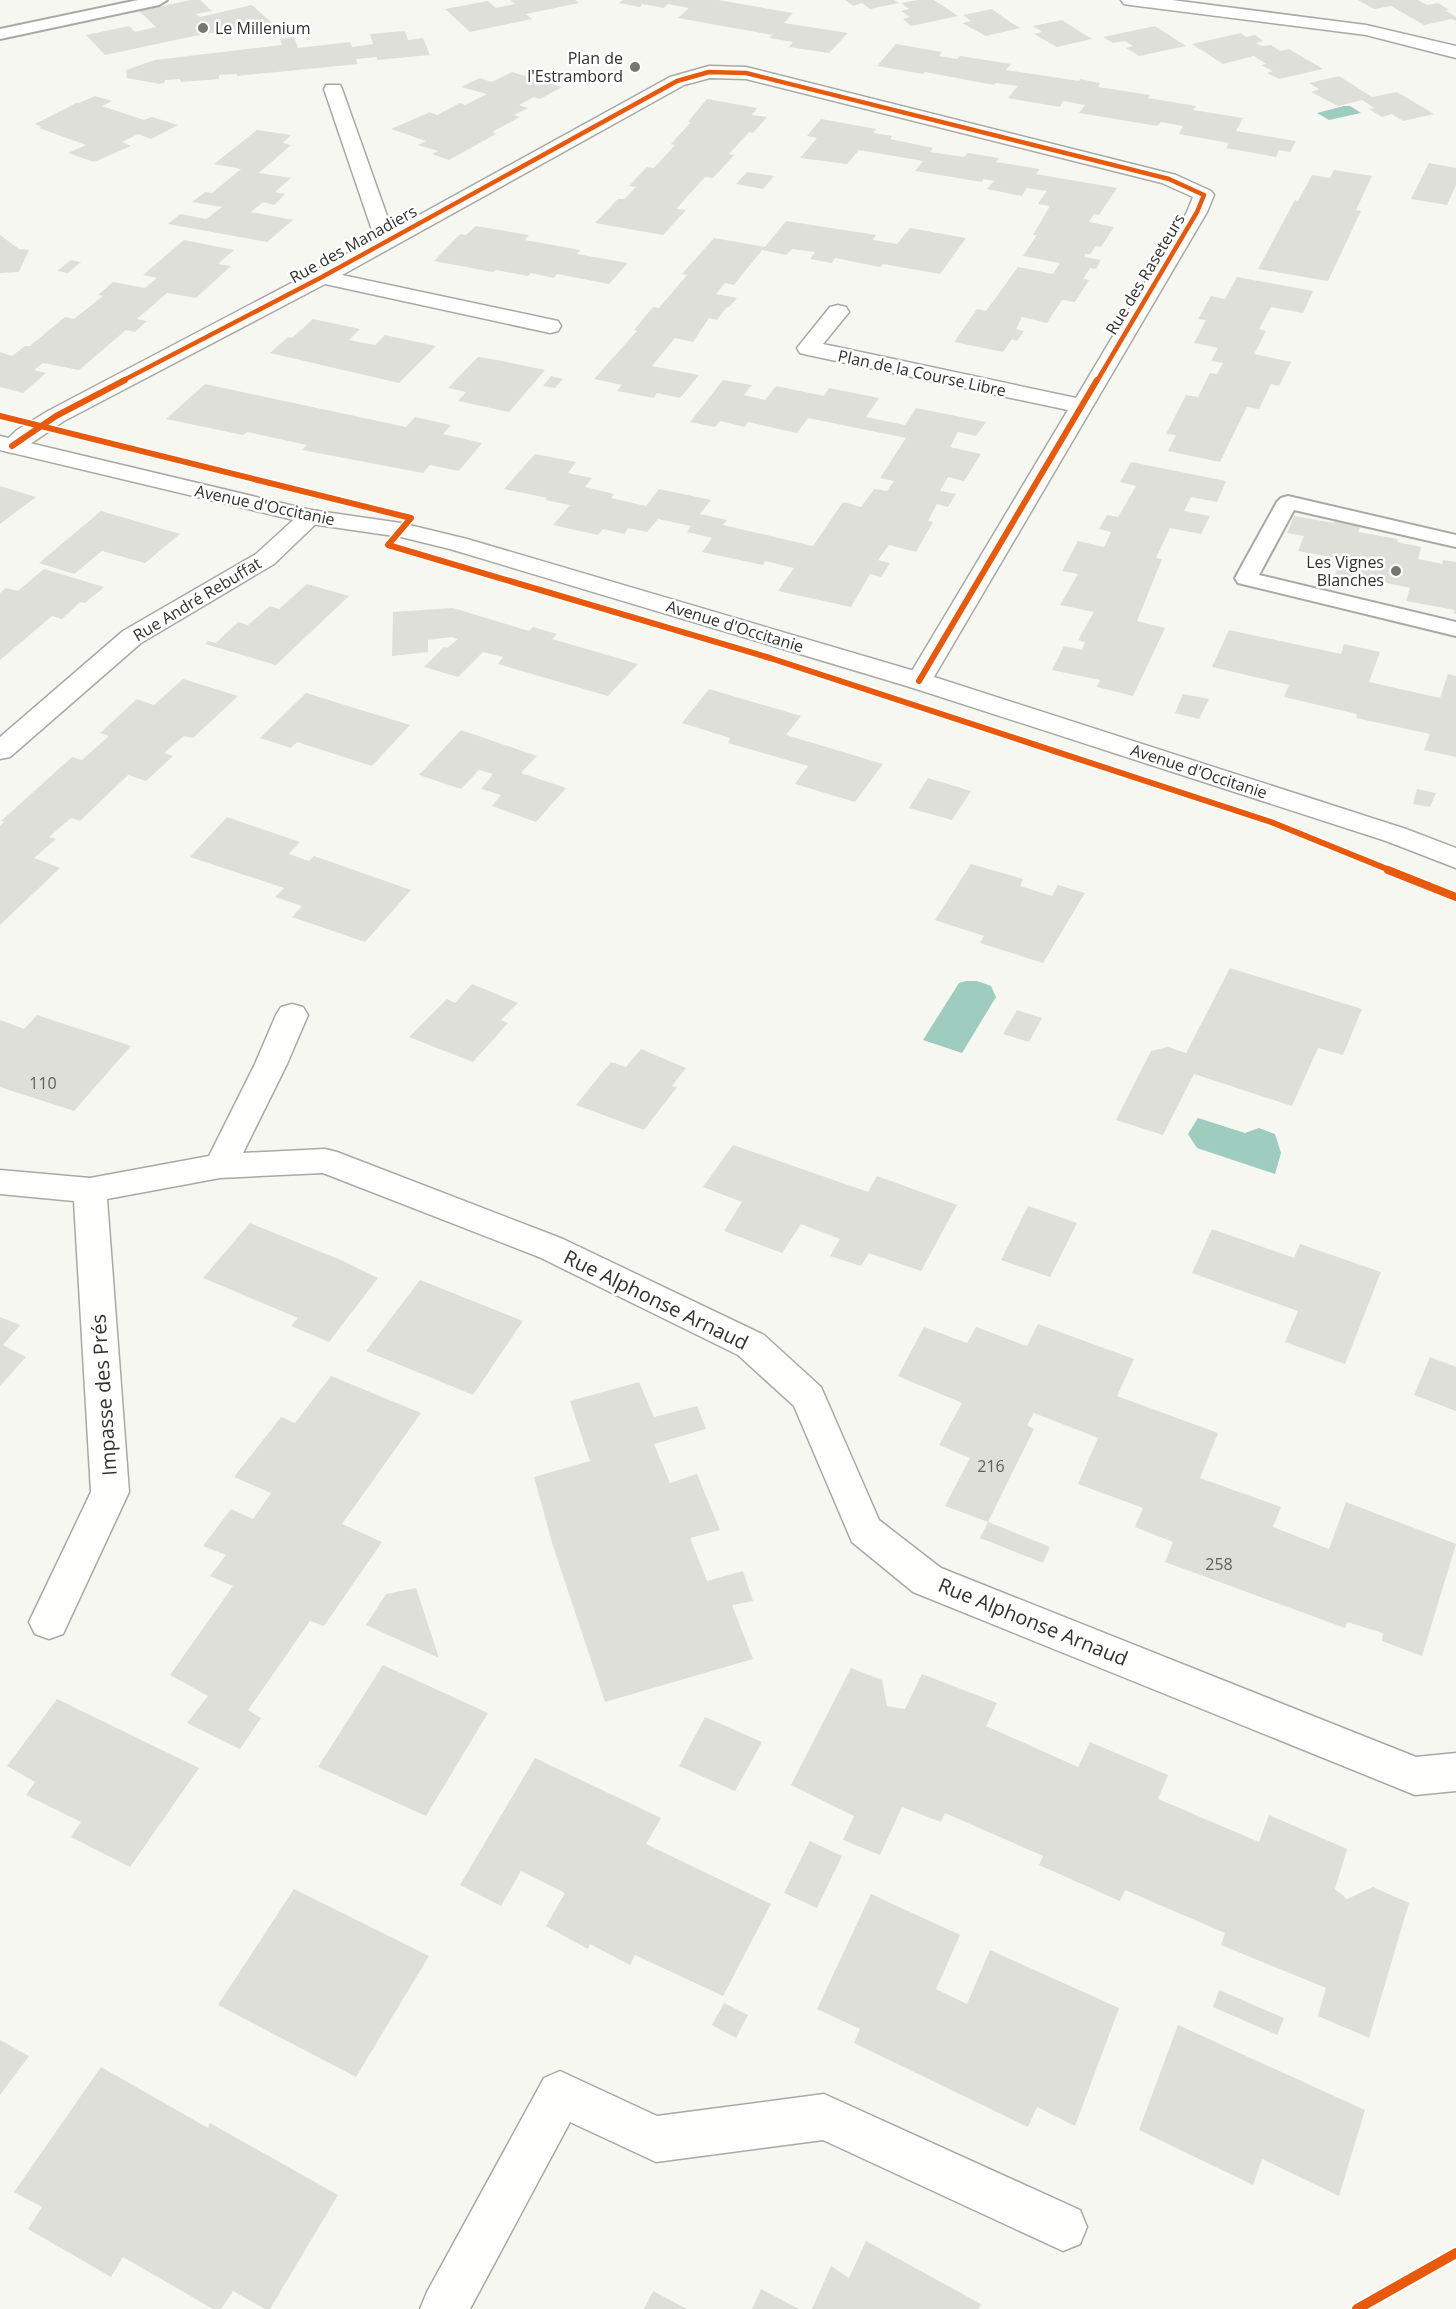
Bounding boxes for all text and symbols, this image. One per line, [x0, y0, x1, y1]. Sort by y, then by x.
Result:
place label: Le Millenium [215, 17, 310, 39]
marker: Le Millenium [196, 21, 210, 35]
place label: Plan de l'Estrambord [527, 47, 623, 87]
marker: Plan de l'Estrambord [628, 60, 642, 74]
street label: Rue des Manadiers [285, 200, 421, 288]
street label: Rue des Raseteurs [1100, 209, 1190, 339]
street label: Plan de la Course Libre [836, 344, 1008, 402]
street label: Avenue d'Occitanie [193, 479, 337, 531]
place label: Les Vignes Blanches [1306, 551, 1384, 591]
street label: Rue André Rebuffat [129, 552, 266, 646]
marker: Les Vignes Blanches [1389, 564, 1403, 578]
street label: Avenue d'Occitanie [664, 595, 806, 657]
street label: Avenue d'Occitanie [1128, 739, 1270, 803]
house number: 110 [29, 1072, 57, 1094]
street label: Rue Alphonse Arnaud [559, 1243, 753, 1356]
street label: Impasse des Prés [84, 1313, 123, 1477]
house number: 216 [977, 1455, 1005, 1477]
house number: 258 [1205, 1553, 1233, 1575]
street label: Rue Alphonse Arnaud [934, 1571, 1132, 1672]

